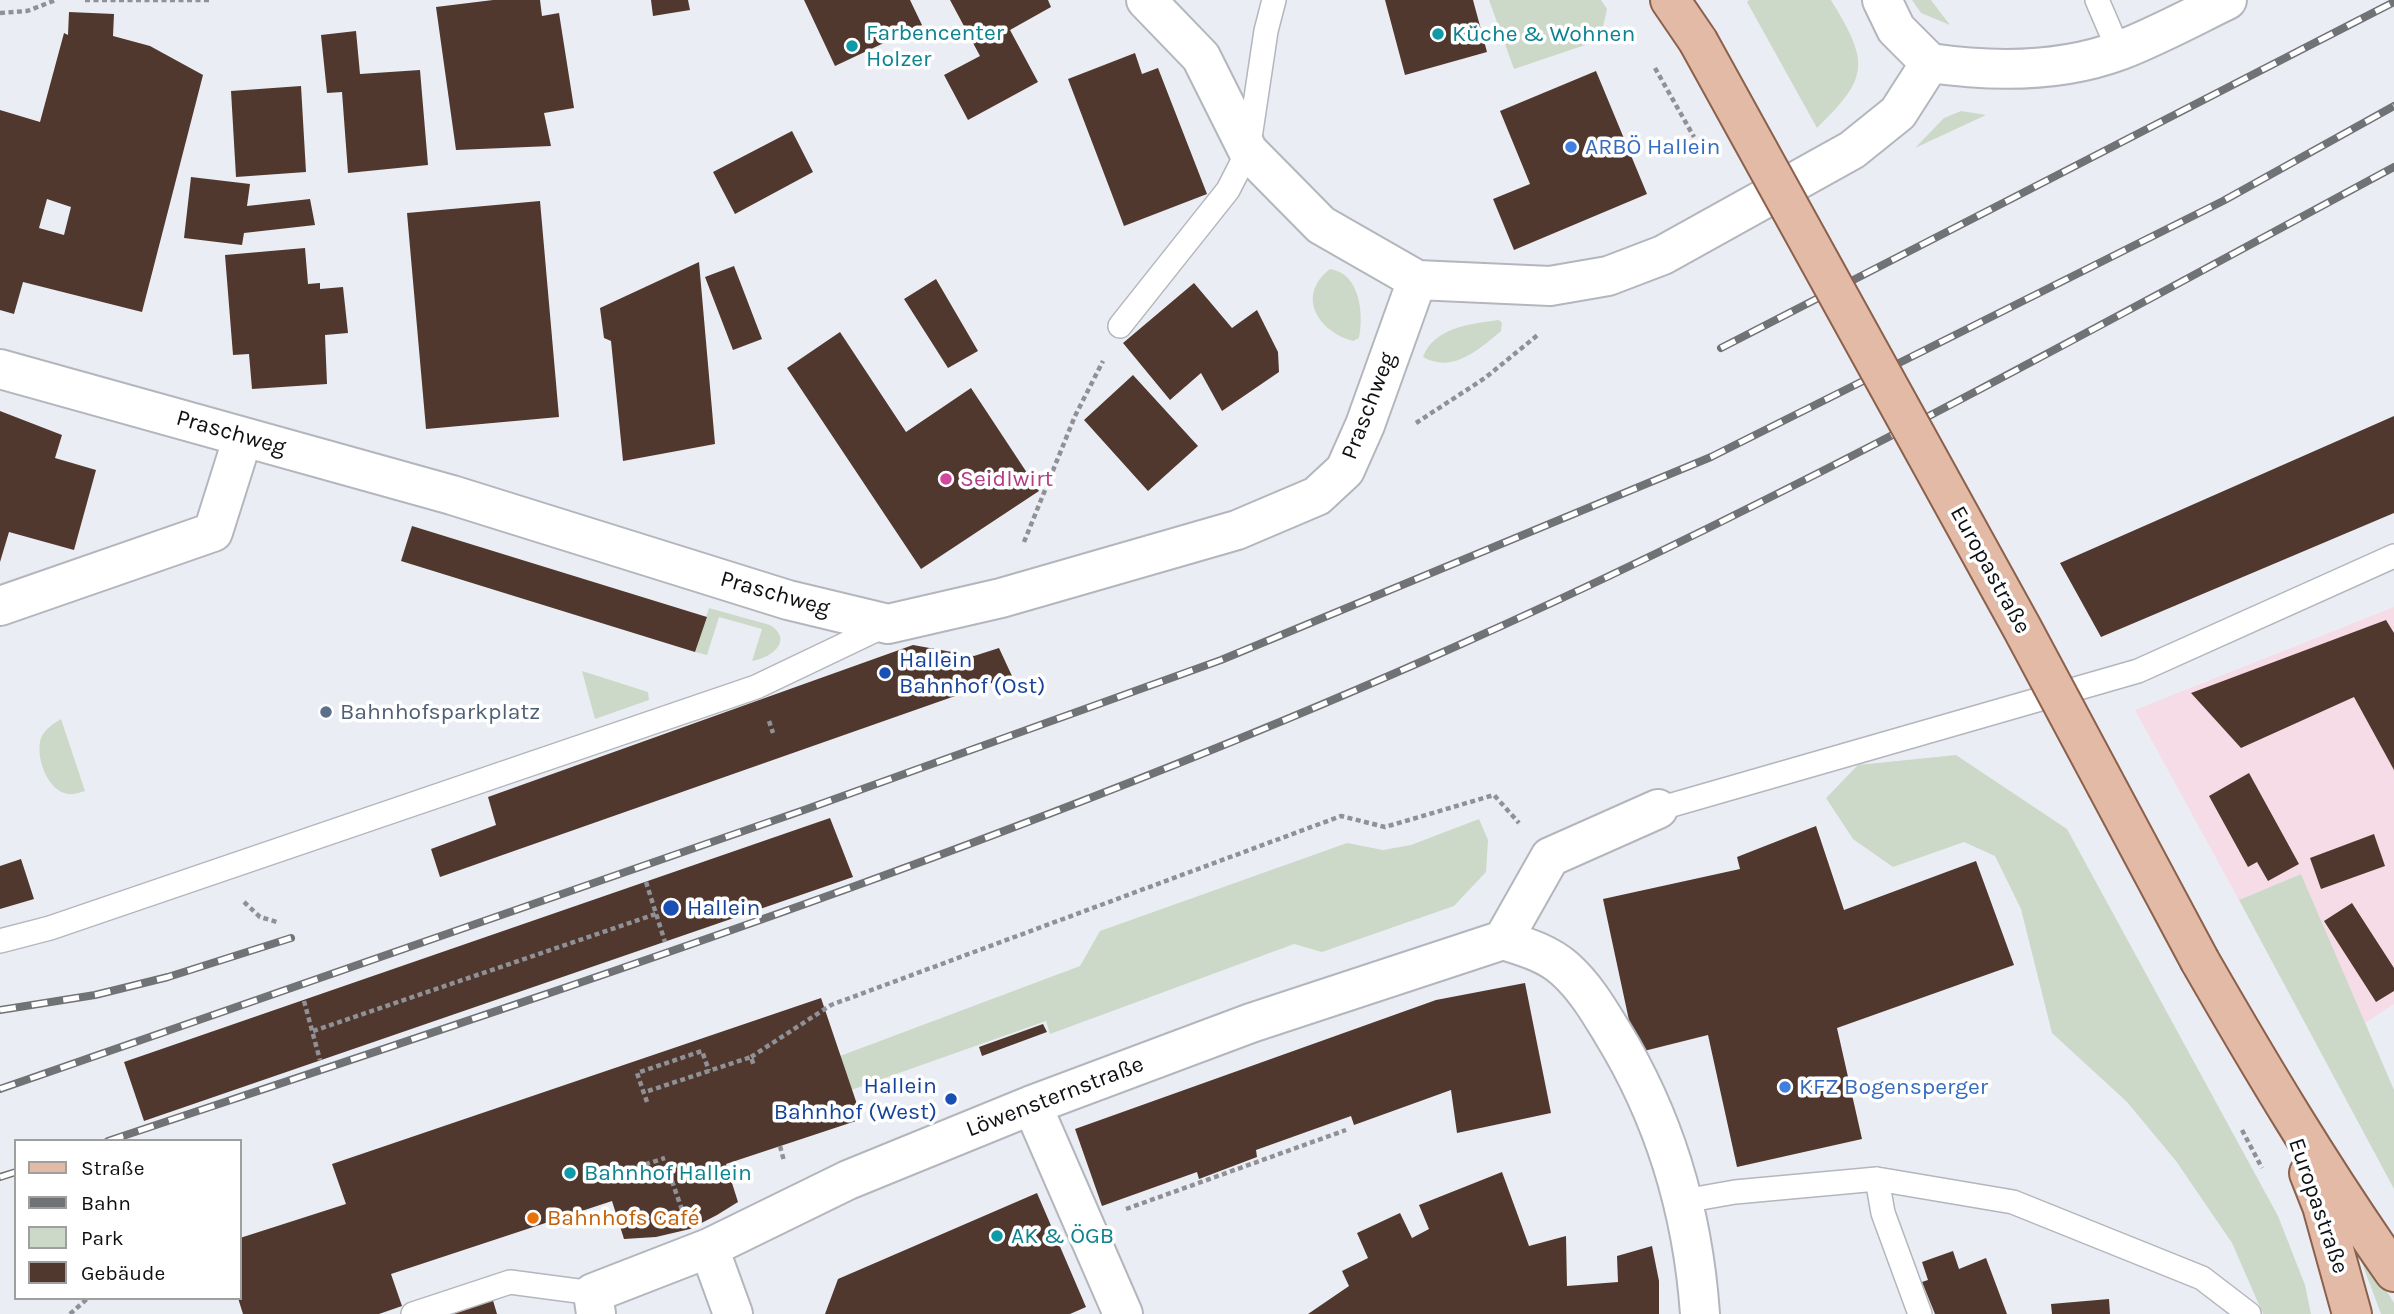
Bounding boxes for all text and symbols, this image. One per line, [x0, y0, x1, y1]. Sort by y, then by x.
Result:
place label: Farbencenter Holzer [866, 19, 1004, 73]
place label: Küche & Wohnen [1452, 20, 1635, 48]
marker: Küche & Wohnen [1430, 26, 1446, 42]
marker: Farbencenter Holzer [844, 38, 860, 54]
place label: ARBÖ Hallein [1585, 133, 1720, 161]
marker: ARBÖ Hallein [1563, 139, 1579, 155]
street label: Praschweg [1336, 348, 1402, 464]
street label: Praschweg [173, 404, 289, 462]
place label: Seidlwirt [960, 465, 1053, 493]
marker: Seidlwirt [938, 471, 954, 487]
street label: Europastraße [1944, 501, 2036, 639]
street label: Praschweg [717, 565, 833, 623]
place label: Hallein Bahnhof (Ost) [899, 646, 1045, 700]
marker: Hallein Bahnhof (Ost) [877, 665, 893, 681]
place label: Bahnhofsparkplatz [340, 698, 540, 726]
marker: Bahnhofsparkplatz [318, 704, 334, 720]
place label: Hallein [687, 894, 760, 922]
marker: Hallein [661, 898, 681, 918]
street label: Löwensternstraße [962, 1050, 1148, 1144]
place label: Hallein Bahnhof (West) [774, 1072, 937, 1126]
place label: KFZ Bogensperger [1799, 1073, 1988, 1101]
marker: KFZ Bogensperger [1777, 1079, 1793, 1095]
marker: Hallein Bahnhof (West) [943, 1091, 959, 1107]
street label: Europastraße [2282, 1135, 2354, 1277]
legend [14, 1139, 242, 1300]
text: Straße [81, 1156, 144, 1180]
place label: Bahnhof Hallein [584, 1159, 752, 1187]
marker: Bahnhof Hallein [562, 1165, 578, 1181]
text: Bahn [81, 1191, 131, 1215]
place label: Bahnhofs Café [547, 1204, 699, 1232]
marker: Bahnhofs Café [525, 1210, 541, 1226]
place label: AK & ÖGB [1011, 1222, 1114, 1250]
text: Park [81, 1226, 124, 1250]
marker: AK & ÖGB [989, 1228, 1005, 1244]
text: Gebäude [81, 1261, 165, 1285]

